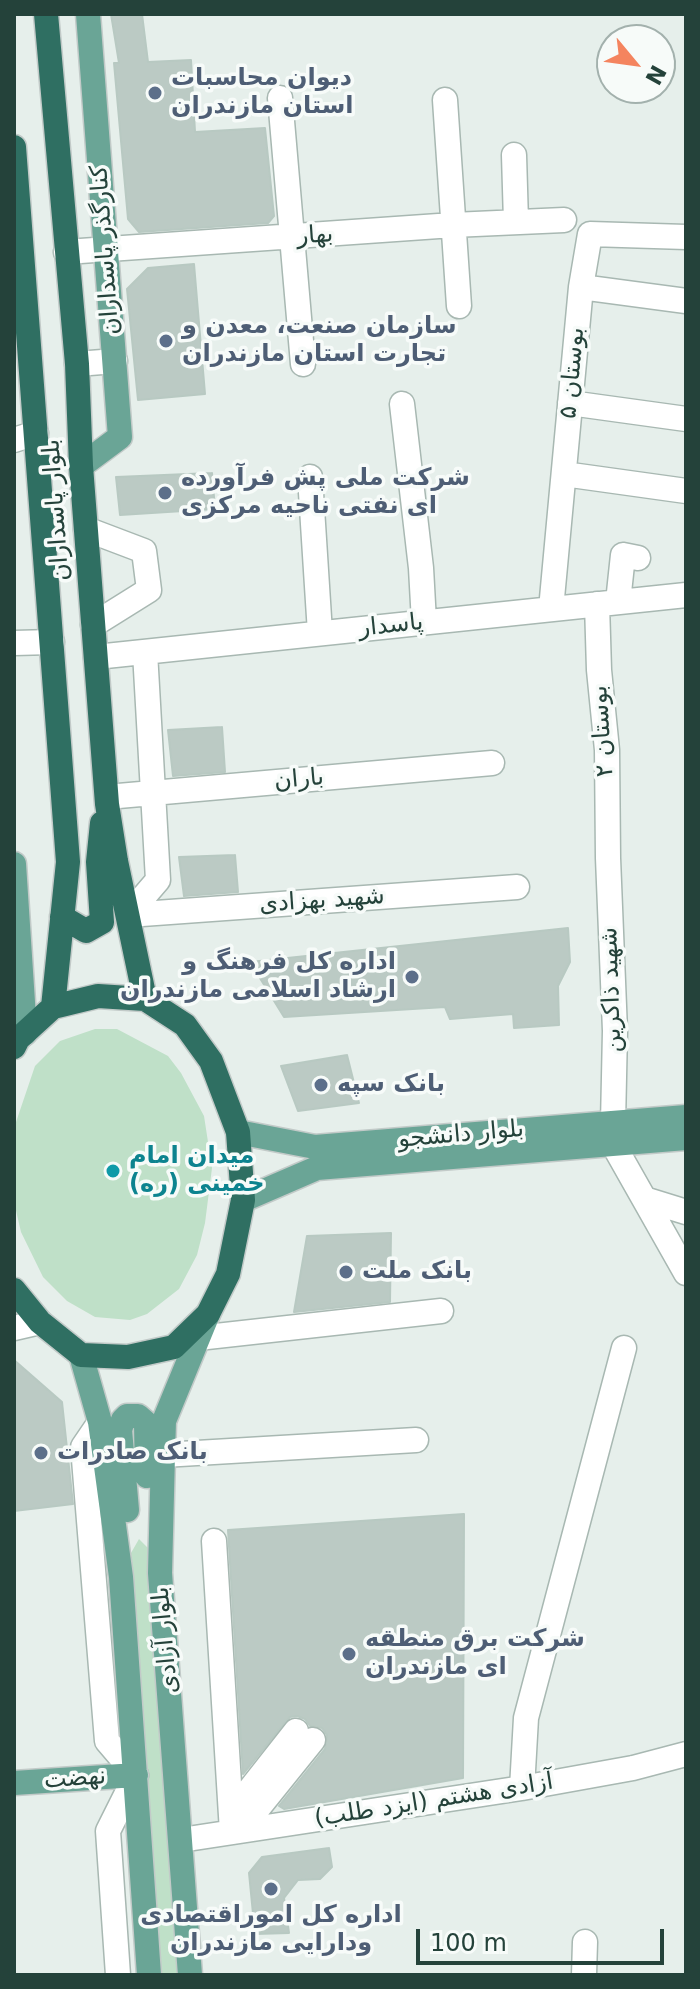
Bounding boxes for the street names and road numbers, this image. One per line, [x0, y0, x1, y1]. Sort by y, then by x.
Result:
street label: کنارگذر پاسداران [86, 164, 126, 336]
street label: بهار [296, 220, 334, 252]
street label: بوستان ۵ [555, 326, 591, 420]
street label: بلوار پاسداران [38, 438, 76, 582]
street label: پاسدار [357, 608, 425, 644]
street label: بوستان ۲ [585, 684, 621, 778]
street label: باران [273, 763, 325, 797]
street label: شهید بهزادی [258, 882, 386, 920]
street label: شهید ذاکرین [595, 927, 629, 1053]
street label: بلوار دانشجو [397, 1115, 525, 1155]
street label: بلوار آزادی [147, 1585, 185, 1695]
street label: نهضت [43, 1762, 107, 1796]
street label: آزادی هشتم (ایزد طلب) [313, 1768, 555, 1834]

